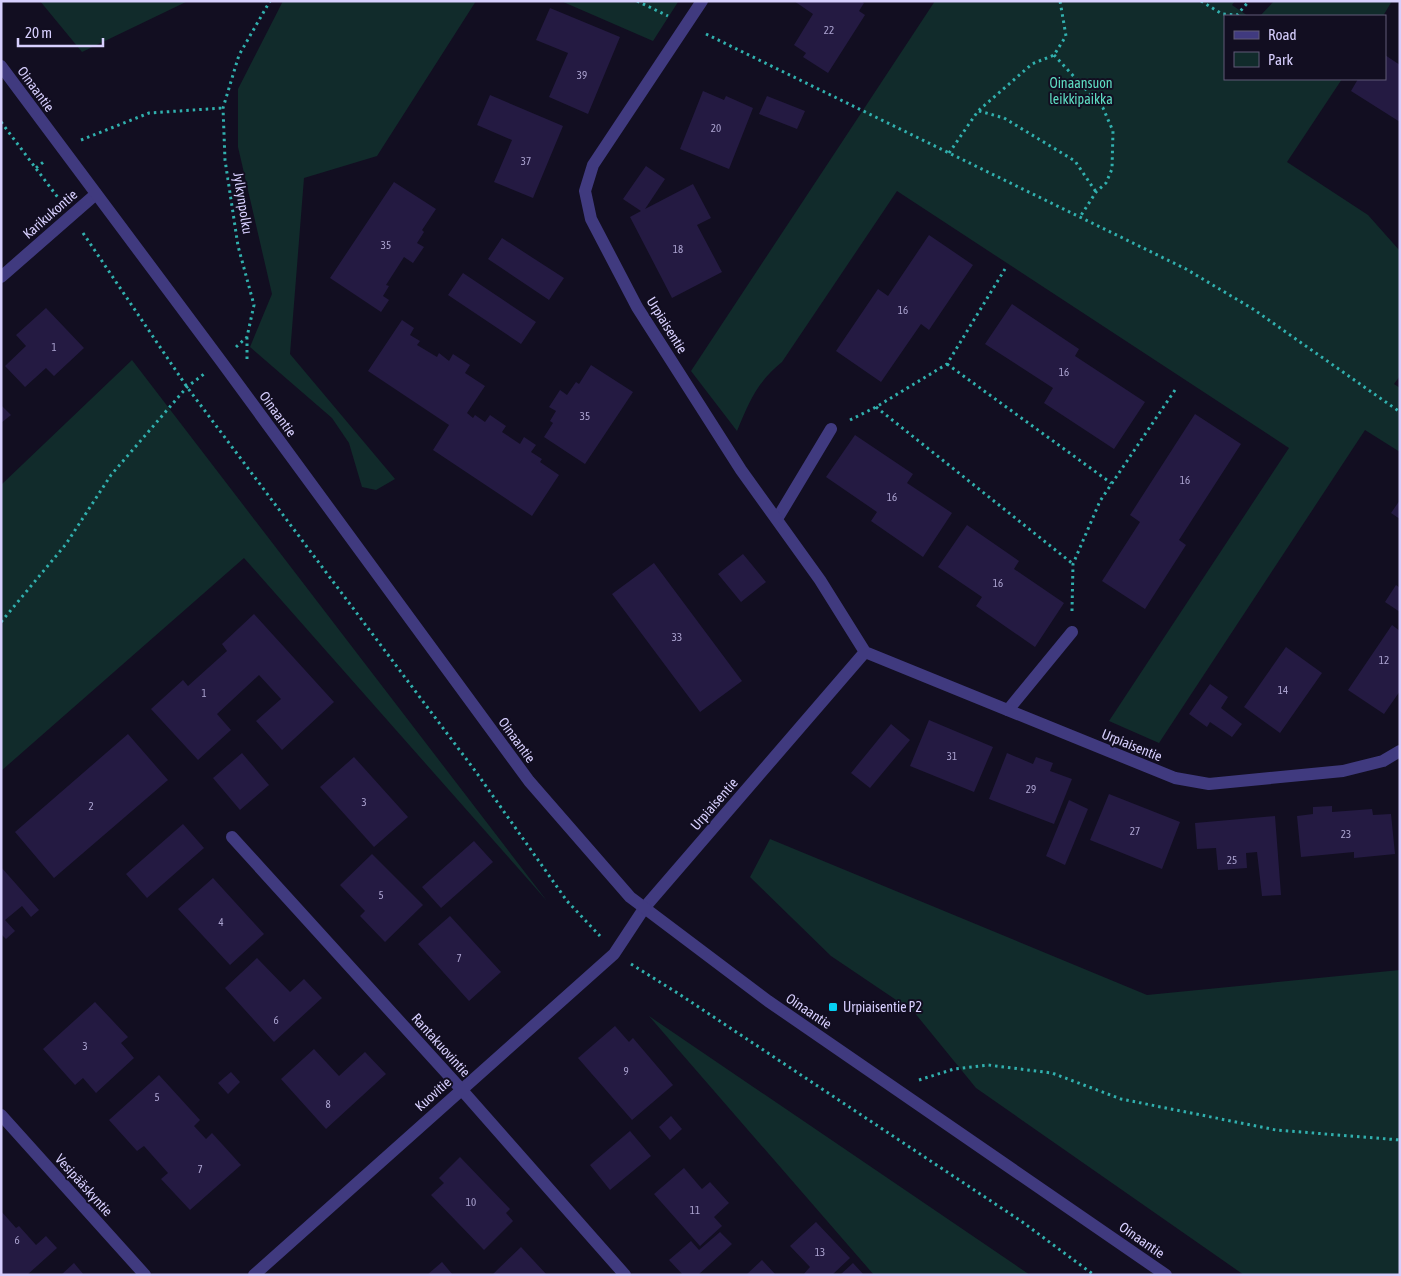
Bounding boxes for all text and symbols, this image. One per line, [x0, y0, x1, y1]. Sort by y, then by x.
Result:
scale bar [18, 15, 102, 47]
legend [1224, 15, 1386, 80]
text: 20 m [25, 24, 52, 41]
house number: 22 [824, 24, 834, 36]
text: Road [1268, 26, 1297, 43]
text: Park [1268, 51, 1293, 68]
street label: Oinaantie [14, 63, 58, 115]
house number: 39 [577, 69, 587, 81]
park label: Oinaansuon leikkipaikka [1049, 75, 1113, 107]
house number: 20 [711, 122, 721, 134]
house number: 37 [521, 155, 531, 167]
street label: Jylkynpolku [230, 171, 256, 235]
street label: Karikukontie [20, 186, 80, 242]
house number: 35 [381, 239, 391, 251]
house number: 18 [673, 243, 683, 255]
street label: Urpiaisentie [643, 294, 691, 356]
house number: 16 [898, 304, 908, 316]
house number: 1 [51, 341, 57, 353]
house number: 16 [1059, 366, 1069, 378]
street label: Oinaantie [256, 388, 300, 440]
house number: 35 [580, 410, 590, 422]
house number: 16 [1180, 474, 1190, 486]
house number: 16 [887, 491, 897, 503]
house number: 16 [993, 577, 1003, 589]
house number: 33 [672, 631, 682, 643]
house number: 12 [1379, 654, 1389, 666]
house number: 14 [1278, 684, 1288, 696]
house number: 1 [201, 687, 207, 699]
street label: Oinaantie [495, 714, 539, 766]
street label: Urpiaisentie [1099, 726, 1165, 764]
house number: 31 [947, 750, 957, 762]
street label: Urpiaisentie [687, 775, 741, 833]
house number: 29 [1026, 783, 1036, 795]
house number: 3 [361, 796, 367, 808]
house number: 2 [88, 800, 94, 812]
house number: 27 [1130, 825, 1140, 837]
house number: 23 [1341, 828, 1351, 840]
house number: 25 [1227, 854, 1237, 866]
house number: 5 [378, 889, 384, 901]
house number: 4 [218, 916, 224, 928]
house number: 7 [456, 952, 462, 964]
street label: Oinaantie [783, 990, 835, 1032]
place label: Urpiaisentie P2 [843, 999, 922, 1015]
marker: Urpiaisentie P2 [827, 1001, 839, 1013]
street label: Rantakuovintie [408, 1010, 474, 1080]
house number: 6 [273, 1014, 279, 1026]
house number: 3 [82, 1040, 88, 1052]
house number: 9 [623, 1065, 629, 1077]
street label: Kuovitie [412, 1074, 454, 1114]
house number: 5 [154, 1091, 160, 1103]
house number: 8 [325, 1098, 331, 1110]
street label: Vesipääskyntie [52, 1151, 116, 1219]
house number: 7 [197, 1163, 203, 1175]
house number: 10 [466, 1196, 476, 1208]
house number: 11 [690, 1204, 700, 1216]
street label: Oinaantie [1116, 1219, 1168, 1261]
house number: 6 [14, 1234, 20, 1246]
house number: 13 [815, 1246, 825, 1258]

